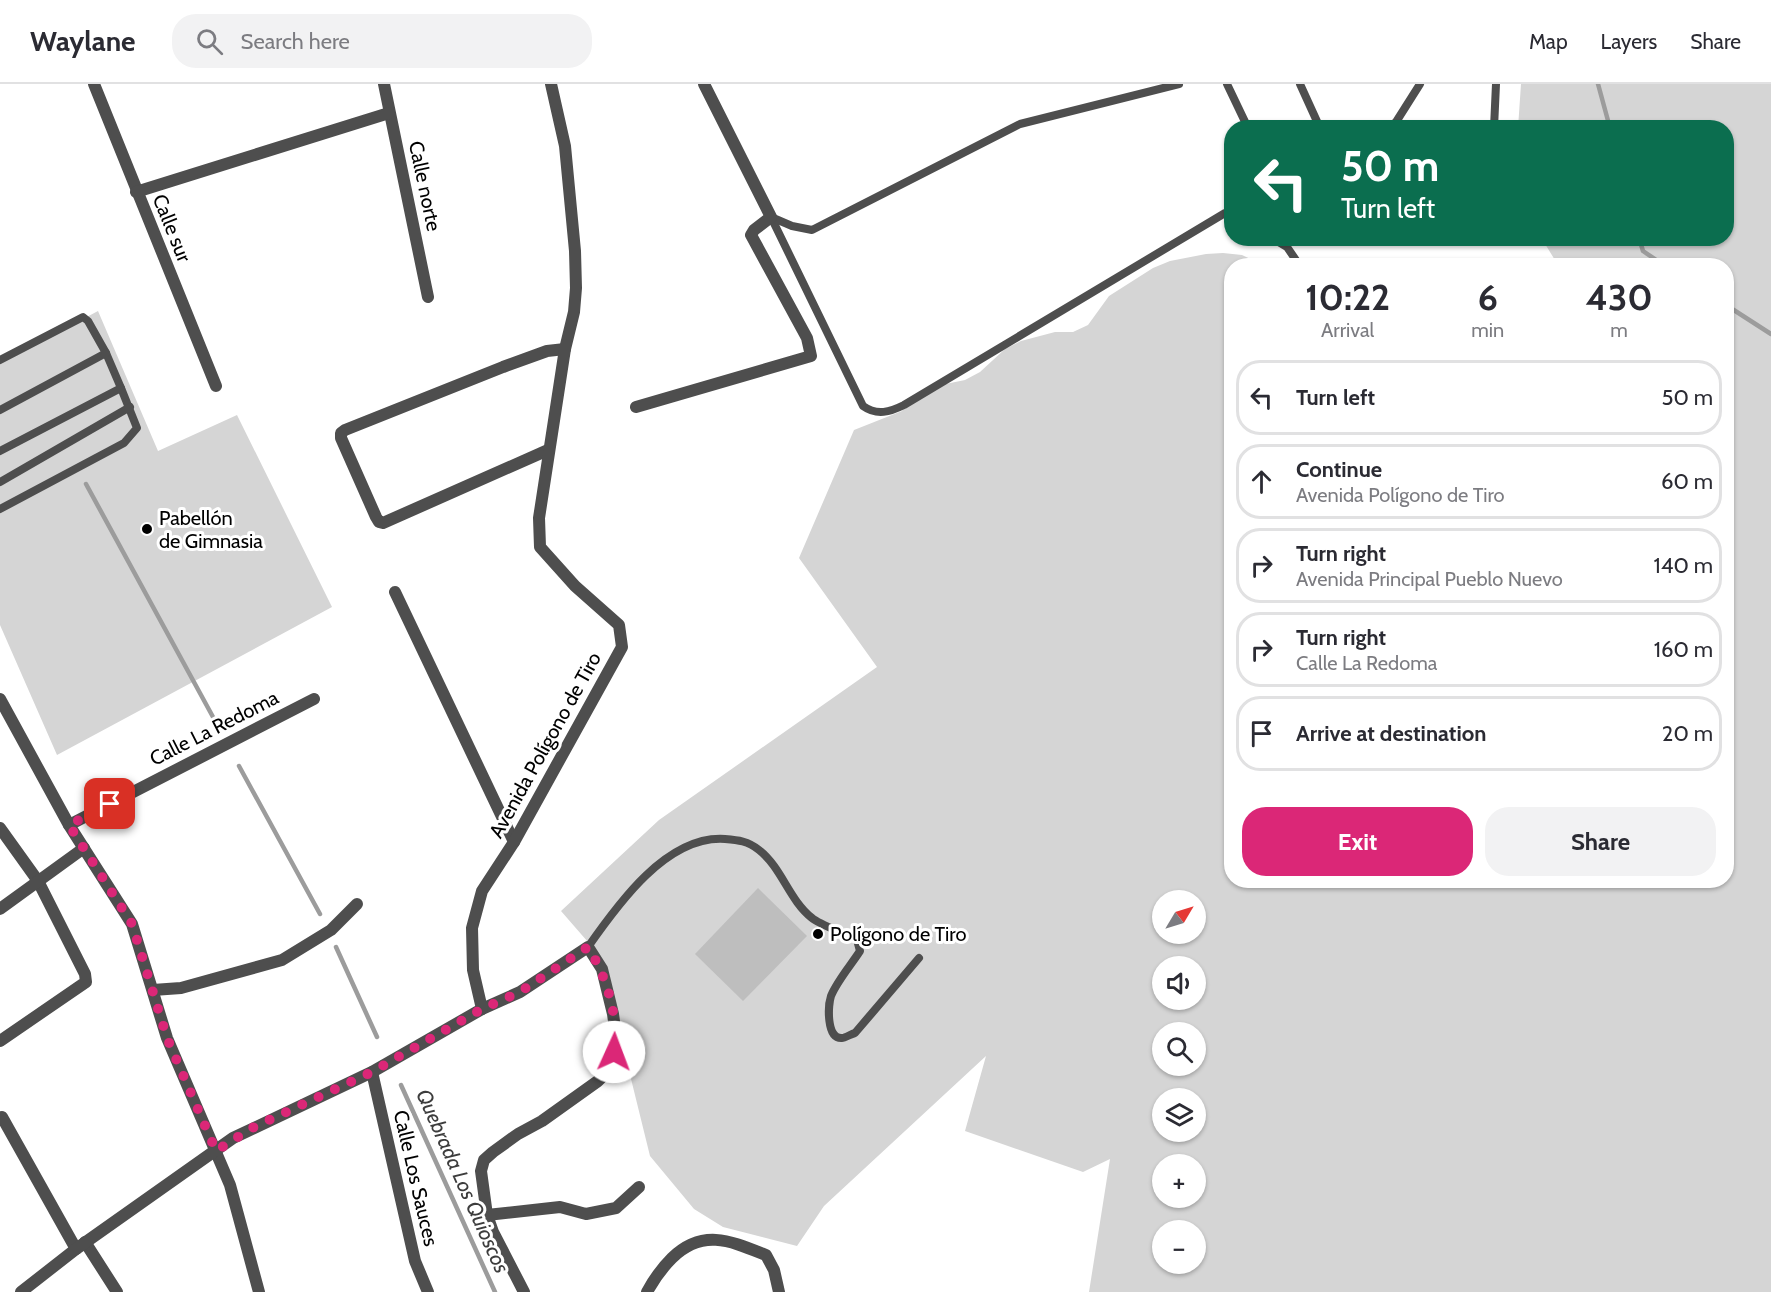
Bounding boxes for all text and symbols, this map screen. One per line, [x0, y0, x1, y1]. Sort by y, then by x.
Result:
search box [172, 14, 592, 68]
text: Waylane [30, 24, 136, 58]
icon: search [193, 25, 226, 58]
text: Search here [241, 28, 350, 55]
text: Map [1529, 29, 1568, 54]
text: Layers [1601, 29, 1657, 54]
text: Share [1690, 29, 1741, 54]
street label: Calle norte [404, 139, 446, 233]
text: 50 m [1341, 140, 1439, 192]
icon: left [1242, 144, 1320, 222]
street label: Calle sur [148, 191, 197, 266]
text: Turn left [1341, 192, 1435, 225]
text: 10:22 [1305, 275, 1390, 319]
text: 6 [1478, 275, 1498, 319]
text: 430 [1586, 275, 1653, 319]
text: Arrival [1321, 318, 1374, 342]
text: min [1471, 318, 1504, 342]
text: m [1610, 318, 1628, 342]
icon: left [1245, 381, 1278, 414]
text: Turn left [1296, 384, 1375, 411]
text: 50 m [1661, 384, 1713, 411]
text: Continue [1296, 456, 1382, 483]
icon: ahead [1245, 465, 1278, 498]
text: 60 m [1661, 468, 1713, 495]
text: Avenida Polígono de Tiro [1296, 483, 1505, 507]
place label: Pabellón de Gimnasia [159, 506, 263, 553]
marker: Pabellón de Gimnasia [140, 522, 154, 536]
text: Turn right [1296, 540, 1386, 567]
icon: right [1245, 549, 1278, 582]
text: 140 m [1654, 552, 1713, 579]
text: Avenida Principal Pueblo Nuevo [1296, 567, 1563, 591]
text: Turn right [1296, 624, 1386, 651]
icon: right [1245, 633, 1278, 666]
text: 160 m [1654, 636, 1713, 663]
street label: Avenida Polígono de Tiro [484, 648, 606, 842]
text: Calle La Redoma [1296, 651, 1437, 675]
street label: Calle La Redoma [146, 685, 283, 771]
icon: arrive [1245, 717, 1278, 750]
text: Arrive at destination [1296, 720, 1486, 747]
text: 20 m [1662, 720, 1713, 747]
pin [84, 778, 135, 829]
icon: arrive [93, 787, 126, 820]
button: Exit [1242, 807, 1473, 876]
button: Share [1485, 807, 1716, 876]
north arrow [1152, 890, 1206, 944]
map controls [1152, 890, 1206, 1274]
place label: Polígono de Tiro [830, 922, 966, 946]
marker: Polígono de Tiro [811, 927, 825, 941]
button: sound [1152, 956, 1206, 1010]
position arrow [582, 1020, 646, 1084]
button: search [1152, 1022, 1206, 1076]
water label: Quebrada Los Quioscos [411, 1085, 515, 1277]
button: layers [1152, 1088, 1206, 1142]
street label: Calle Los Sauces [389, 1108, 443, 1248]
button: + [1152, 1154, 1206, 1208]
button: − [1152, 1220, 1206, 1274]

